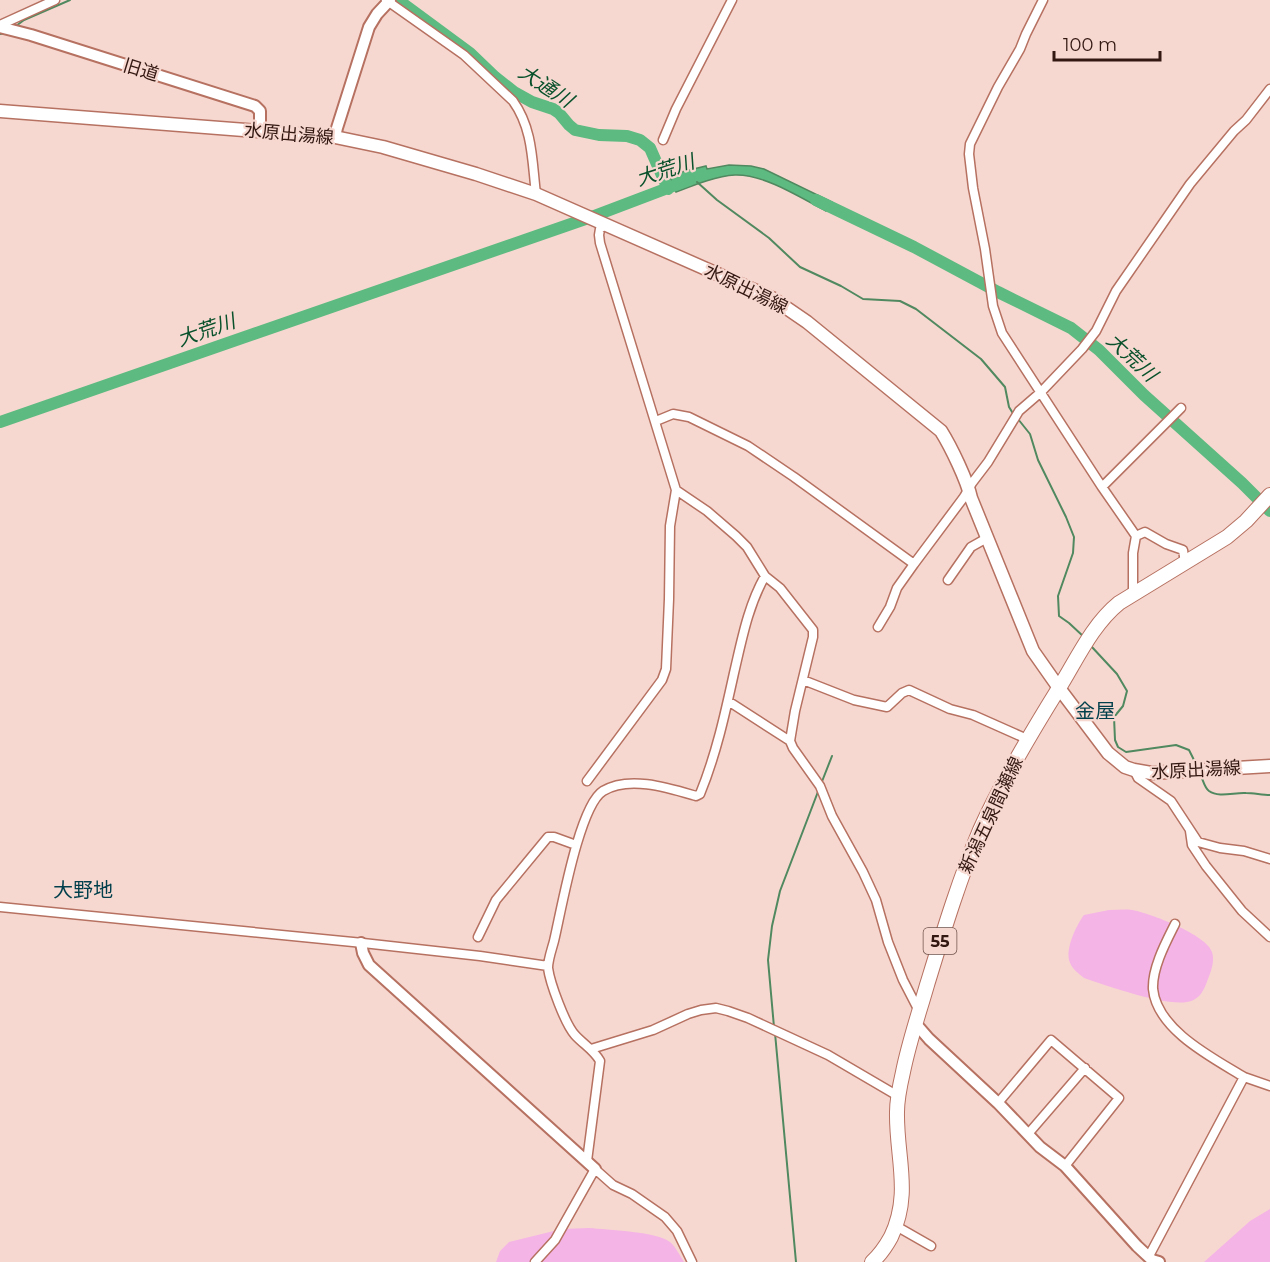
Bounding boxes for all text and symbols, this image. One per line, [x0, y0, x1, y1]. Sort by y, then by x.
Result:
scale bar [1054, 24, 1160, 62]
text: 100 m [1063, 34, 1117, 56]
street label: 旧道 [121, 54, 161, 86]
water label: 大通川 [514, 60, 579, 113]
street label: 水原出湯線 [243, 119, 335, 149]
water label: 大荒川 [633, 149, 699, 191]
street label: 水原出湯線 [701, 259, 791, 319]
water label: 大荒川 [174, 308, 240, 351]
water label: 大荒川 [1102, 328, 1164, 388]
district label: 金屋 [1075, 699, 1115, 723]
street label: 新潟五泉間瀬線 [954, 753, 1028, 877]
street label: 水原出湯線 [1150, 757, 1242, 783]
district label: 大野地 [53, 878, 113, 902]
road number: 55 [924, 928, 956, 954]

